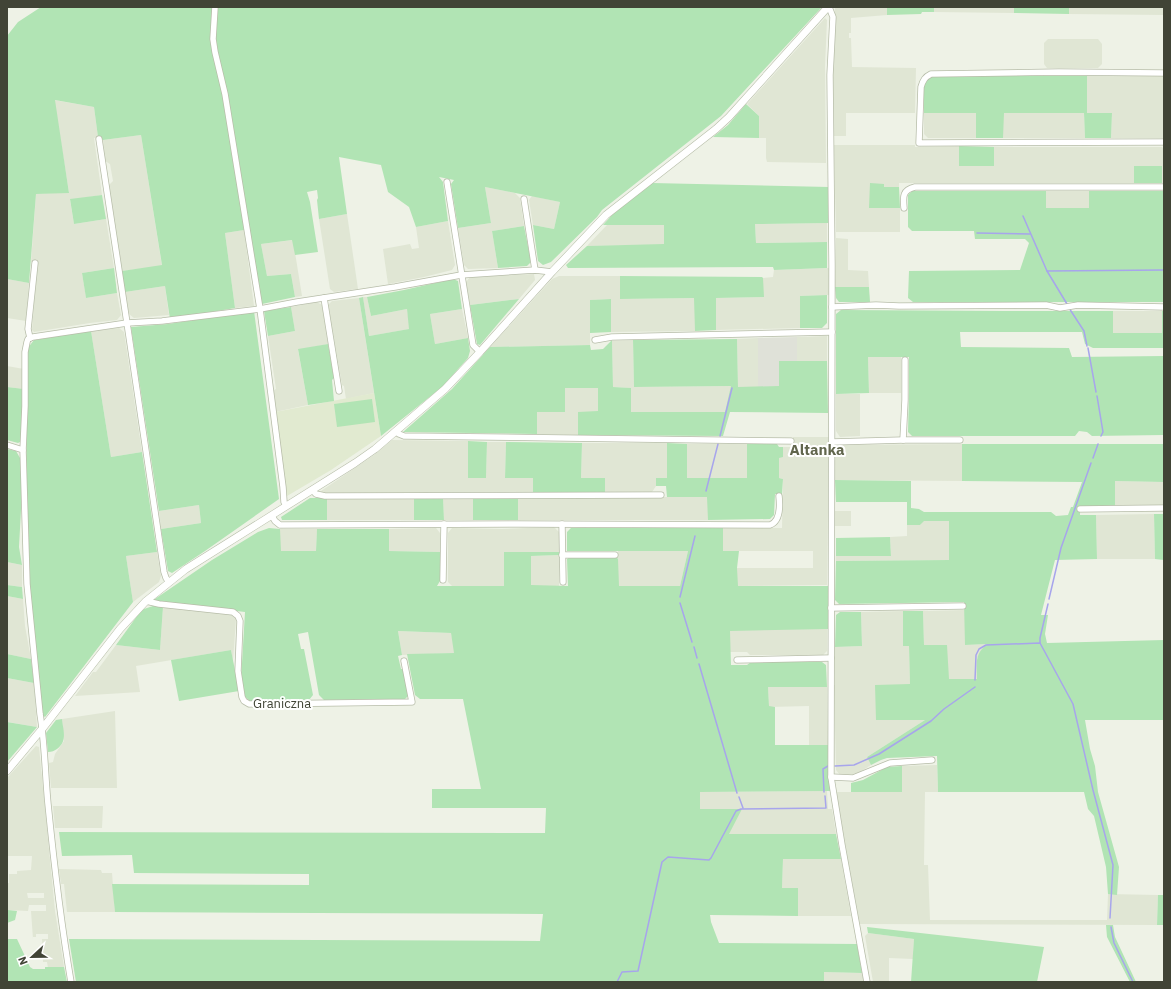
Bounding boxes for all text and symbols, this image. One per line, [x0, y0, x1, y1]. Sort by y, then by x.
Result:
district label: Altanka [789, 440, 845, 459]
street label: Graniczna [253, 695, 311, 712]
north arrow [12, 937, 52, 977]
text: N [15, 954, 31, 967]

